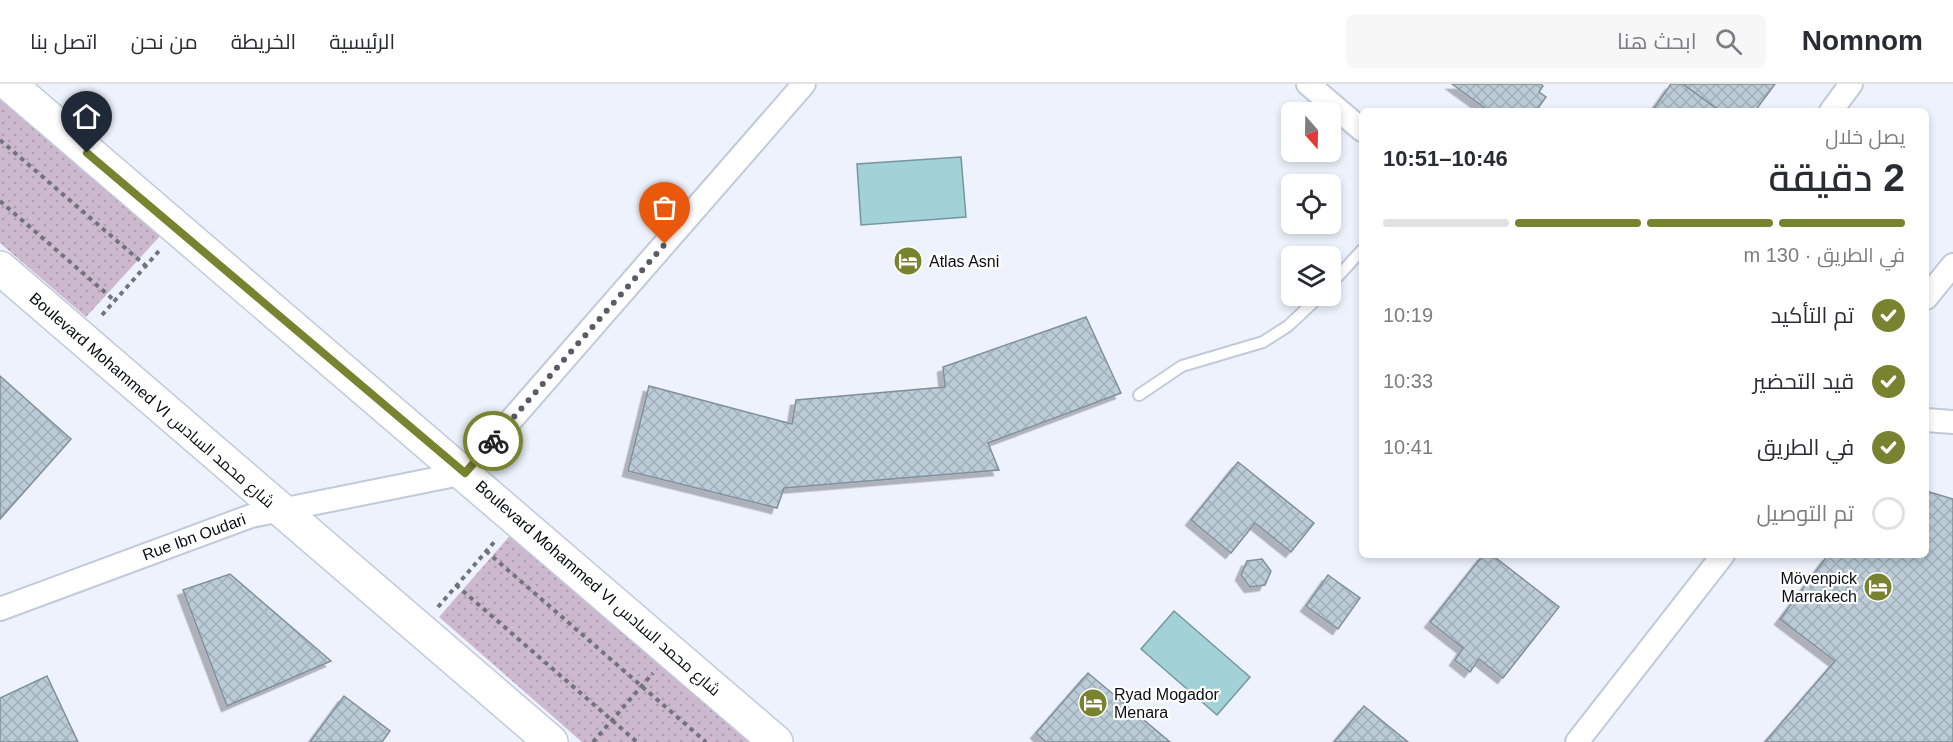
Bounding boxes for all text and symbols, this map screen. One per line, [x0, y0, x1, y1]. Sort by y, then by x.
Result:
search box [1346, 14, 1766, 68]
icon: search [1712, 25, 1745, 58]
text: Nomnom [1802, 25, 1923, 56]
text: ابحث هنا [1617, 29, 1697, 54]
text: اتصل بنا [30, 30, 98, 53]
text: من نحن [131, 30, 198, 53]
text: الخريطة [231, 30, 296, 53]
text: الرئيسية [329, 30, 395, 53]
pin [61, 91, 112, 153]
icon: home [70, 100, 103, 133]
north arrow [1281, 102, 1341, 162]
map controls [1281, 102, 1341, 306]
text: يصل خلال [1825, 126, 1905, 148]
text: 10:46–10:51 [1383, 146, 1508, 171]
text: 2 دقيقة [1769, 156, 1905, 199]
button: locate [1281, 174, 1341, 234]
pin [639, 182, 690, 244]
icon: bag [648, 191, 681, 224]
text: في الطريق · 130 m [1744, 244, 1905, 266]
hotel icon: Atlas Asni [892, 245, 924, 277]
button: layers [1281, 246, 1341, 306]
place label: Atlas Asni [929, 253, 999, 270]
street label: Boulevard Mohammed VI شارع محمد السادس [24, 289, 278, 513]
icon: check [1872, 299, 1905, 332]
text: تم التأكيد [1771, 303, 1854, 328]
text: 10:19 [1383, 304, 1433, 326]
icon: check [1872, 365, 1905, 398]
text: قيد التحضير [1753, 369, 1854, 394]
text: 10:33 [1383, 370, 1433, 392]
courier [463, 411, 523, 471]
icon: bike [477, 425, 510, 458]
icon: check [1872, 431, 1905, 464]
text: في الطريق [1757, 435, 1854, 460]
text: 10:41 [1383, 436, 1433, 458]
street label: Boulevard Mohammed VI شارع محمد السادس [470, 477, 724, 701]
text: تم التوصيل [1756, 501, 1854, 526]
street label: Rue Ibn Oudari [140, 510, 248, 564]
place label: Mövenpick Marrakech [1781, 570, 1858, 605]
hotel icon: Mövenpick Marrakech [1862, 571, 1894, 603]
place label: Ryad Mogador Menara [1114, 686, 1220, 721]
hotel icon: Ryad Mogador Menara [1077, 687, 1109, 719]

